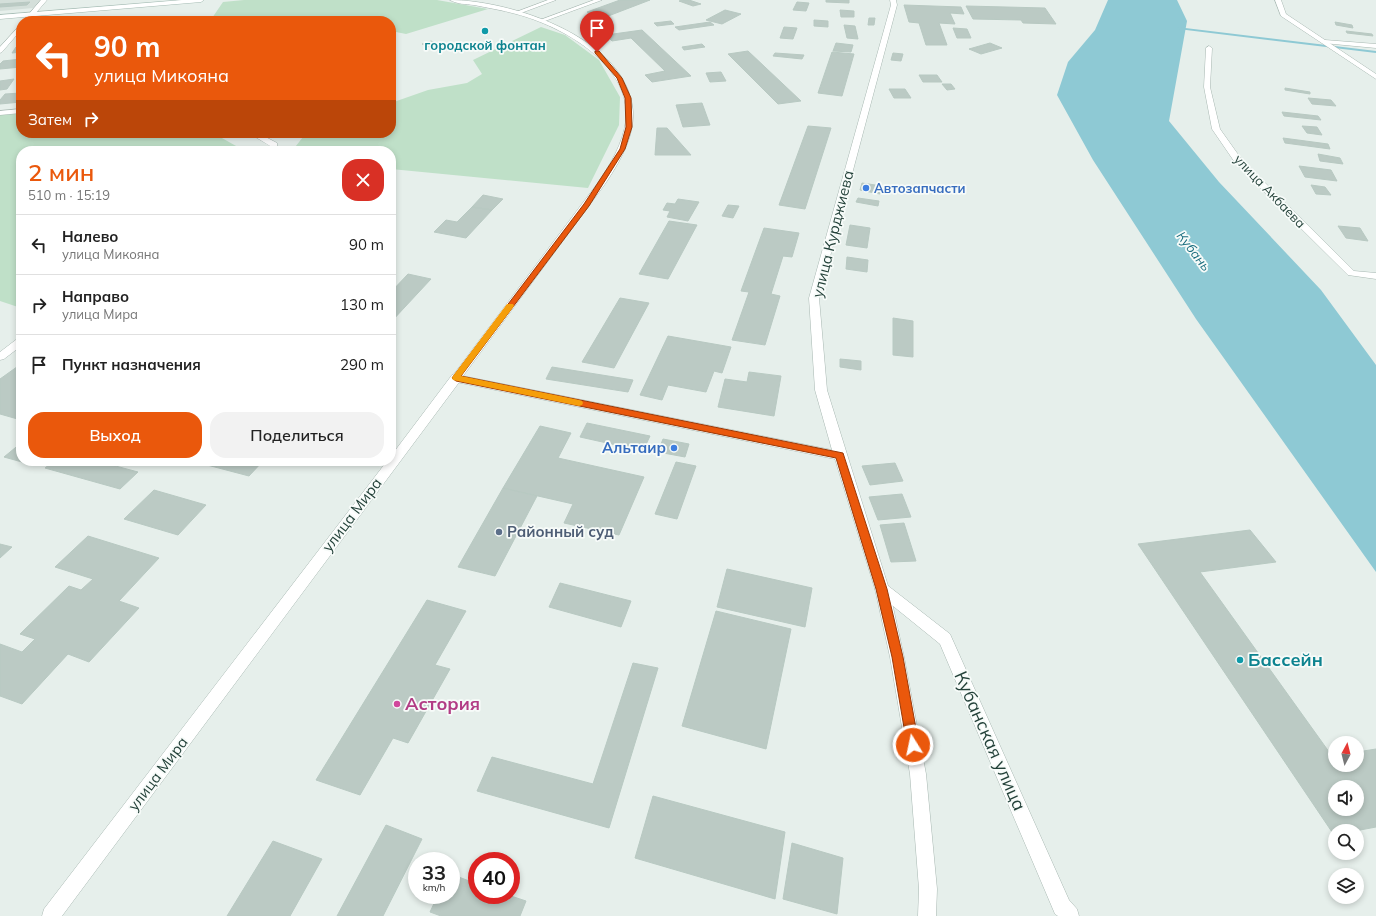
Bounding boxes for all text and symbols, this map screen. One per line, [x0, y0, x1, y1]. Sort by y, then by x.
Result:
pin [580, 11, 614, 52]
icon: arrive [586, 17, 608, 39]
marker: городской фонтан [480, 26, 490, 36]
text: 90 m [94, 29, 160, 64]
icon: left [28, 32, 80, 84]
place label: городской фонтан [424, 37, 546, 53]
text: улица Микояна [94, 64, 229, 87]
icon: right [80, 108, 102, 130]
text: Затем [28, 110, 72, 129]
street label: улица Акбаева [1231, 151, 1309, 231]
text: 2 мин [28, 157, 94, 187]
button: close [342, 159, 384, 201]
street label: улица Курджиева [808, 168, 858, 299]
place label: Автозапчасти [874, 180, 966, 196]
marker: Автозапчасти [861, 183, 871, 193]
text: 510 m · 15:19 [28, 187, 110, 203]
text: Налево [62, 227, 118, 246]
water label: Кубань [1174, 228, 1214, 274]
icon: left [28, 234, 50, 256]
text: 90 m [349, 235, 384, 254]
text: улица Микояна [62, 246, 160, 262]
text: Направо [62, 287, 129, 306]
icon: right [28, 294, 50, 316]
text: 130 m [340, 295, 384, 314]
text: улица Мира [62, 306, 138, 322]
icon: arrive [28, 354, 50, 376]
text: Пункт назначения [62, 355, 201, 374]
text: 290 m [340, 355, 384, 374]
button: Выход [28, 412, 202, 458]
button: Поделиться [210, 412, 384, 458]
place label: Альтаир [602, 438, 666, 457]
marker: Альтаир [669, 443, 679, 453]
street label: улица Мира [318, 474, 386, 555]
place label: Районный суд [507, 522, 614, 541]
marker: Районный суд [494, 527, 504, 537]
place label: Бассейн [1248, 648, 1323, 671]
marker: Бассейн [1235, 655, 1245, 665]
street label: Кубанская улица [949, 668, 1031, 814]
place label: Астория [405, 692, 480, 715]
marker: Астория [392, 699, 402, 709]
position arrow [892, 724, 934, 766]
street label: улица Мира [124, 733, 192, 814]
north arrow [1328, 736, 1364, 772]
map controls [1328, 736, 1364, 904]
button: sound [1328, 780, 1364, 816]
button: search [1328, 824, 1364, 860]
speed limit sign: 40 [468, 852, 520, 904]
text: 33 [422, 860, 446, 885]
button: layers [1328, 868, 1364, 904]
text: km/h [423, 881, 445, 894]

